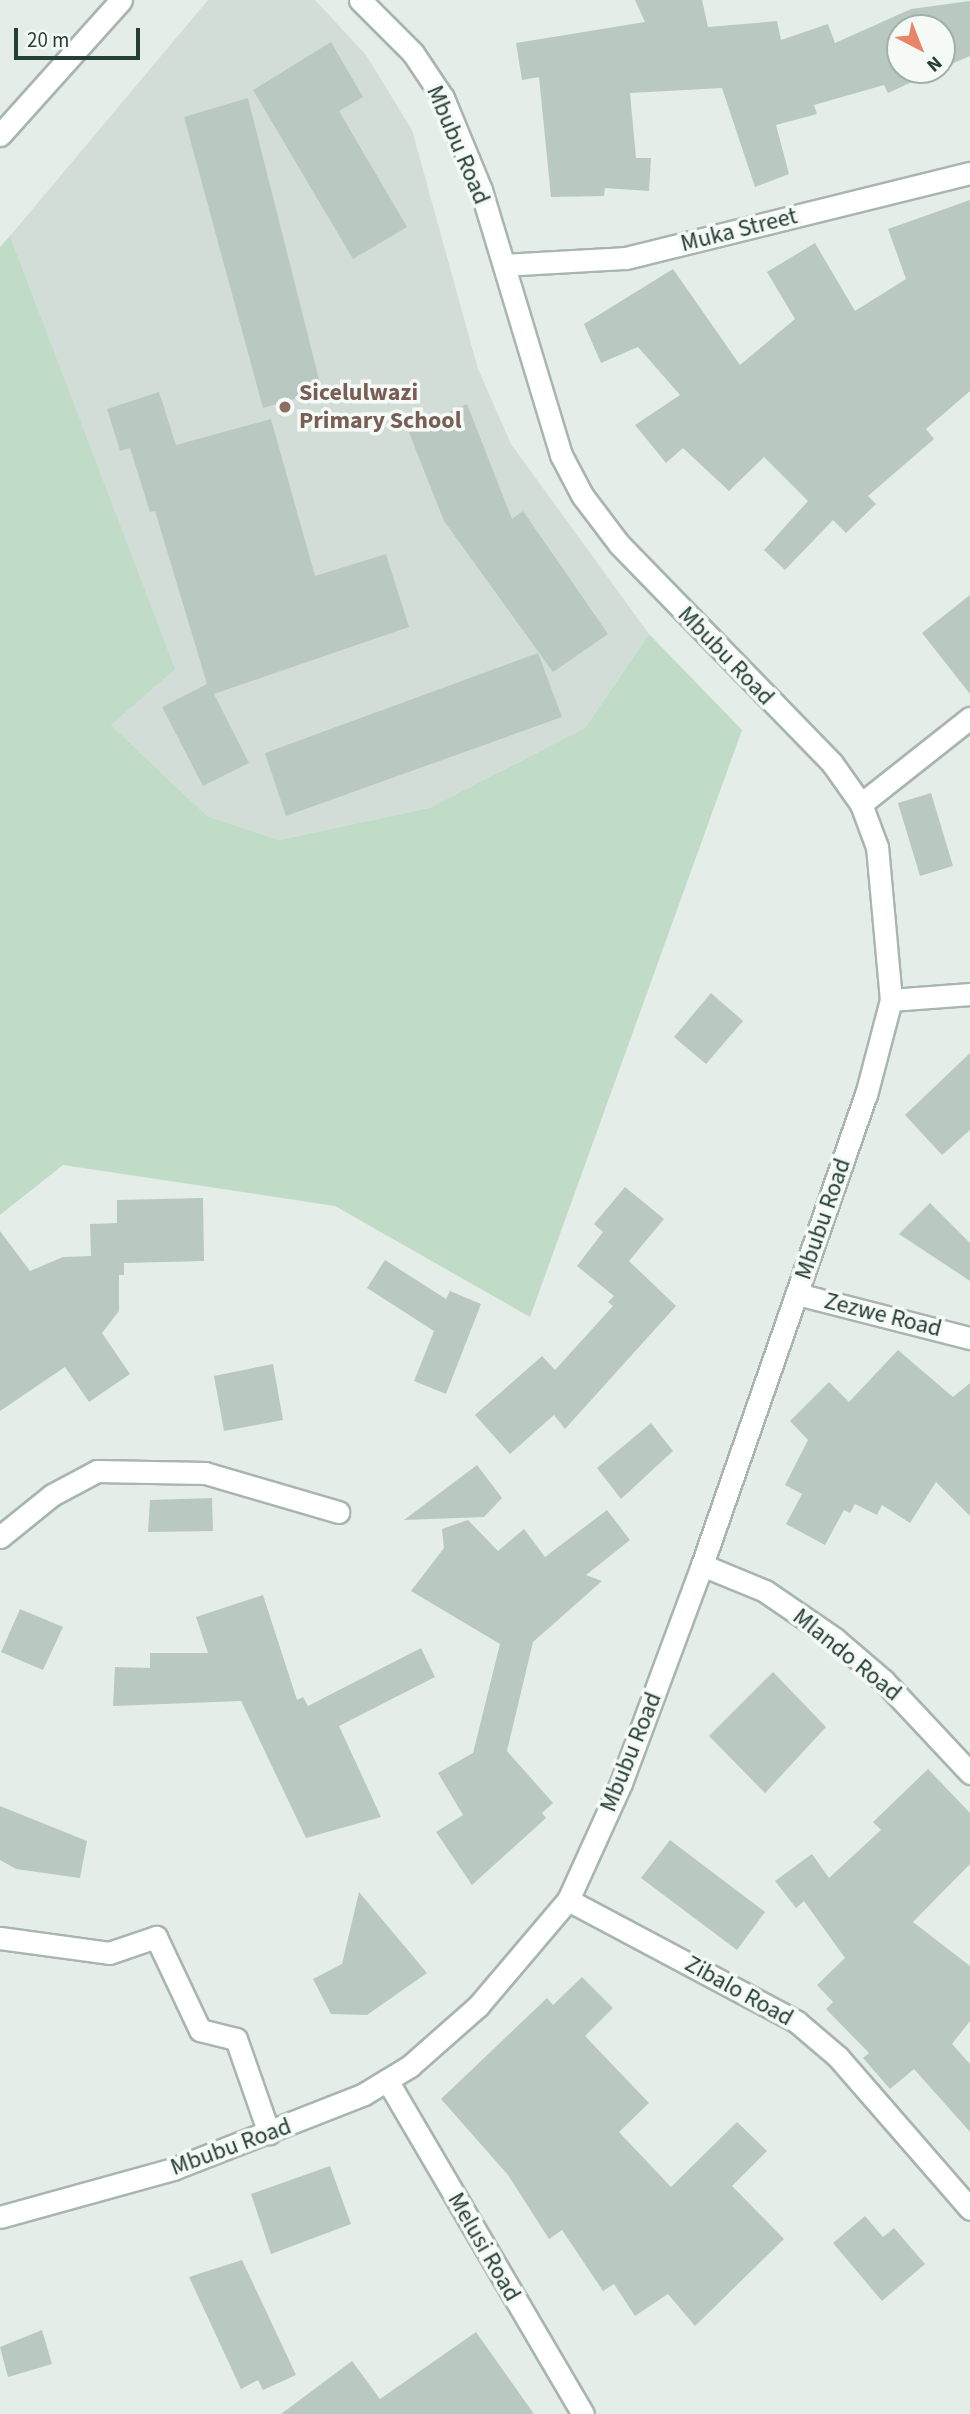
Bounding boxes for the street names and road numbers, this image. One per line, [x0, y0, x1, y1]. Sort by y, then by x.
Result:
street label: Mbubu Road [420, 81, 496, 209]
street label: Muka Street [678, 202, 800, 258]
street label: Mbubu Road [672, 601, 780, 711]
street label: Mbubu Road [789, 1155, 857, 1283]
street label: Zezwe Road [821, 1287, 945, 1343]
street label: Mlando Road [787, 1602, 907, 1708]
street label: Mbubu Road [594, 1688, 668, 1816]
street label: Zibalo Road [680, 1949, 798, 2033]
street label: Mbubu Road [167, 2112, 295, 2182]
street label: Melusi Road [441, 2187, 527, 2307]

